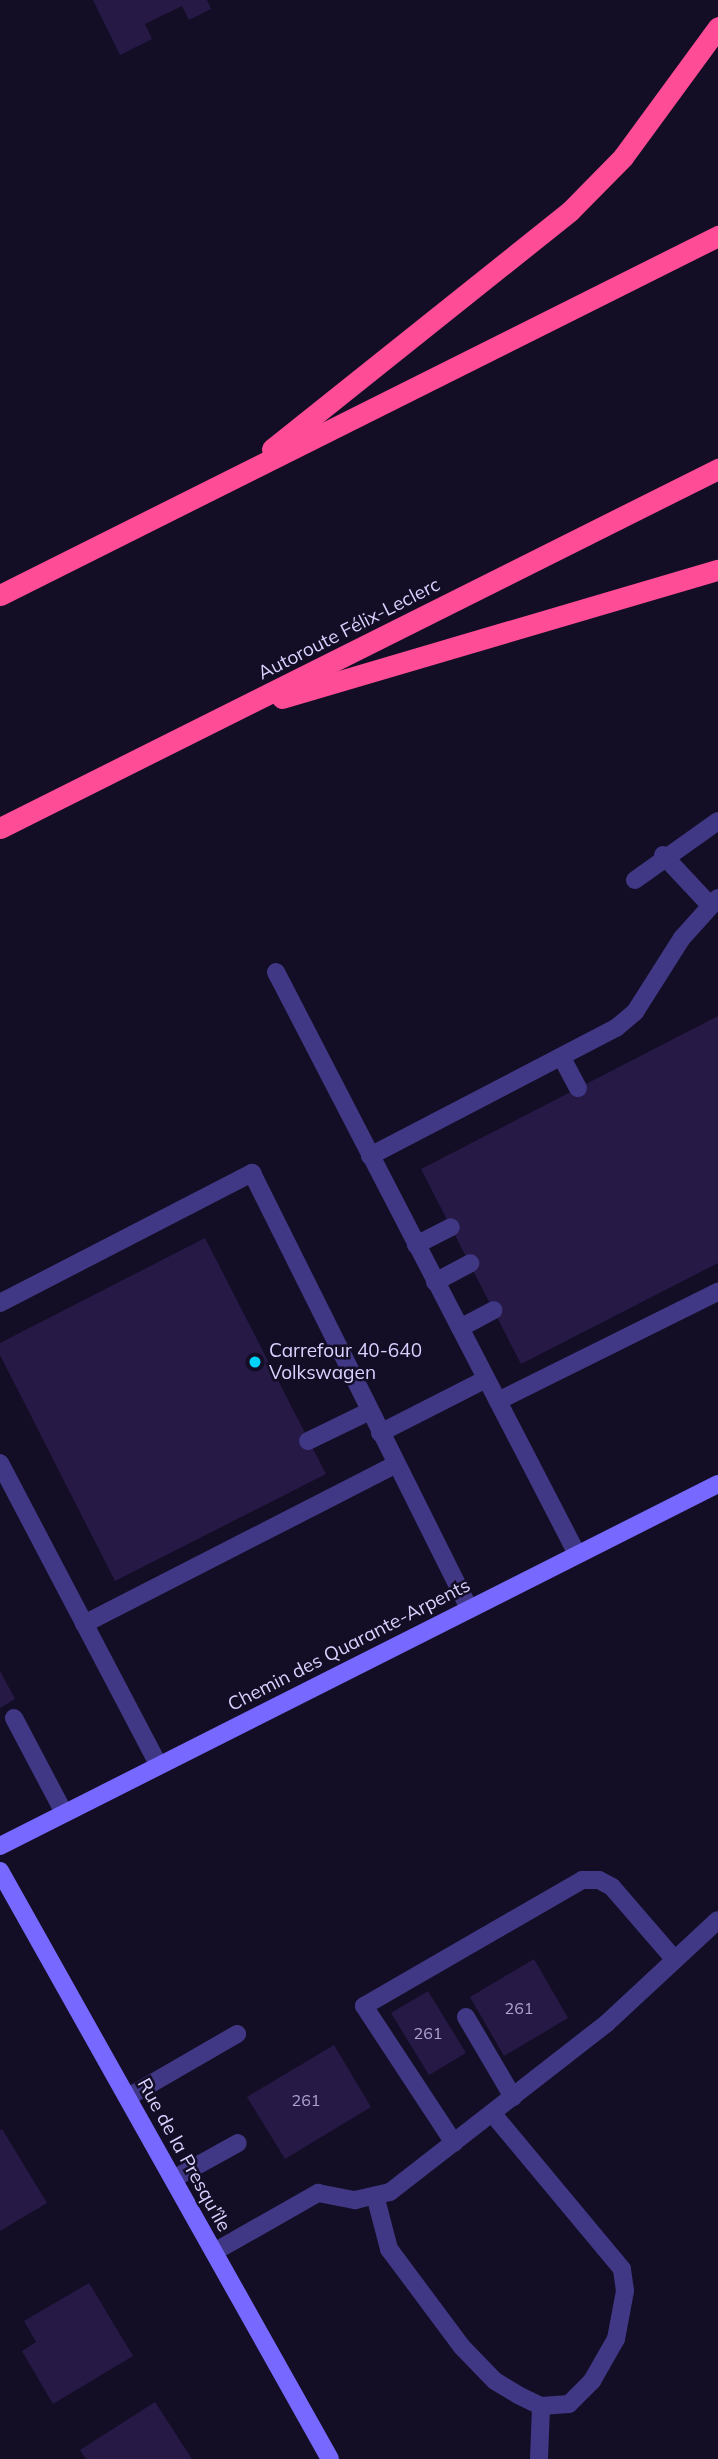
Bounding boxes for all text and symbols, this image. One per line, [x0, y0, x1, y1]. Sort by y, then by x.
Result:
street label: Autoroute Félix-Leclerc [254, 573, 444, 685]
place label: Carrefour 40-640 Volkswagen [269, 1340, 422, 1384]
marker: Carrefour 40-640 Volkswagen [247, 1354, 263, 1370]
street label: Chemin des Quarante-Arpents [224, 1574, 474, 1716]
house number: 261 [505, 1998, 533, 2018]
house number: 261 [414, 2023, 442, 2043]
street label: Rue de la Presqu'île [132, 2074, 236, 2236]
house number: 261 [292, 2090, 320, 2110]

